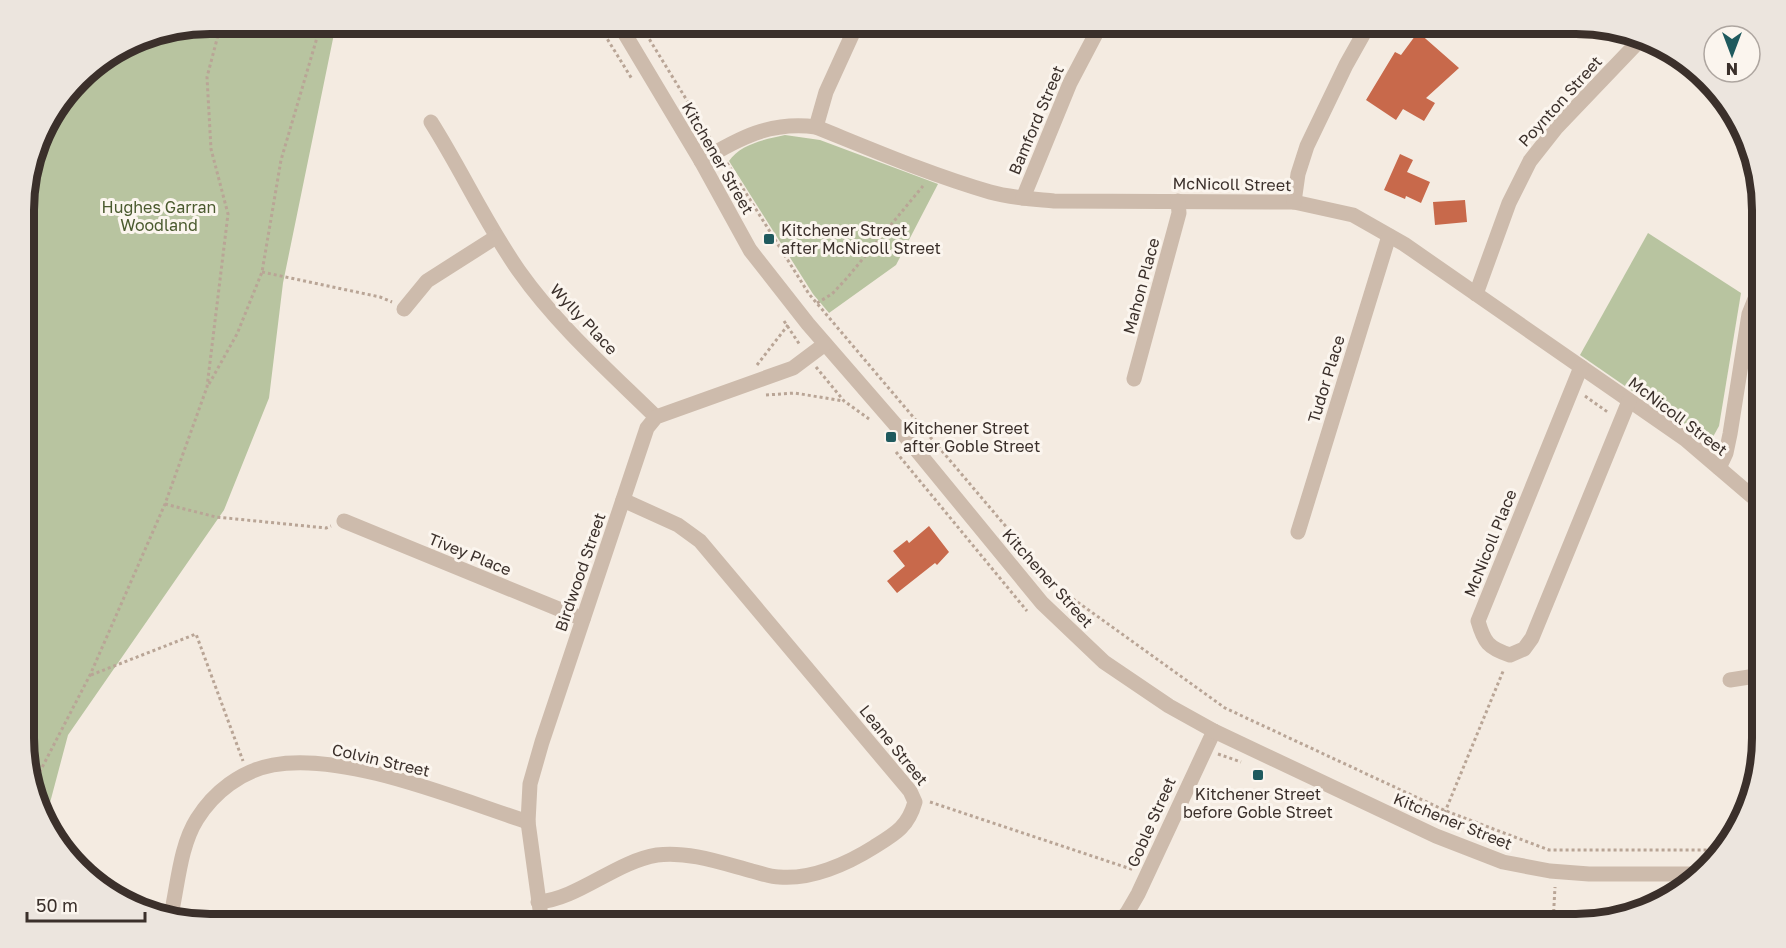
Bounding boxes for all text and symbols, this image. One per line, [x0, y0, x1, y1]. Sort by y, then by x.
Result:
north arrow [1702, 24, 1762, 84]
street label: Poynton Street [1514, 51, 1606, 151]
text: N [1726, 59, 1738, 79]
street label: Bamford Street [1004, 62, 1068, 178]
street label: Kitchener Street [678, 98, 758, 218]
street label: McNicoll Street [1172, 173, 1292, 195]
park label: Hughes Garran Woodland [102, 197, 216, 235]
place label: Kitchener Street after McNicoll Street [781, 220, 941, 258]
marker: Kitchener Street after McNicoll Street [762, 232, 776, 246]
street label: Mahon Place [1119, 236, 1163, 336]
street label: Wylly Place [546, 279, 622, 359]
street label: Tudor Place [1303, 333, 1349, 425]
street label: McNicoll Street [1625, 372, 1731, 460]
place label: Kitchener Street after Goble Street [903, 418, 1040, 456]
marker: Kitchener Street after Goble Street [884, 430, 898, 444]
street label: McNicoll Place [1459, 486, 1521, 600]
street label: Birdwood Street [550, 510, 610, 634]
street label: Kitchener Street [998, 524, 1098, 632]
street label: Tivey Place [426, 528, 514, 580]
street label: Leane Street [855, 701, 933, 789]
street label: Colvin Street [330, 739, 432, 781]
marker: Kitchener Street before Goble Street [1251, 768, 1265, 782]
street label: Goble Street [1122, 774, 1180, 870]
place label: Kitchener Street before Goble Street [1183, 784, 1333, 822]
street label: Kitchener Street [1391, 788, 1515, 854]
scale bar [27, 885, 146, 923]
text: 50 m [36, 894, 78, 916]

